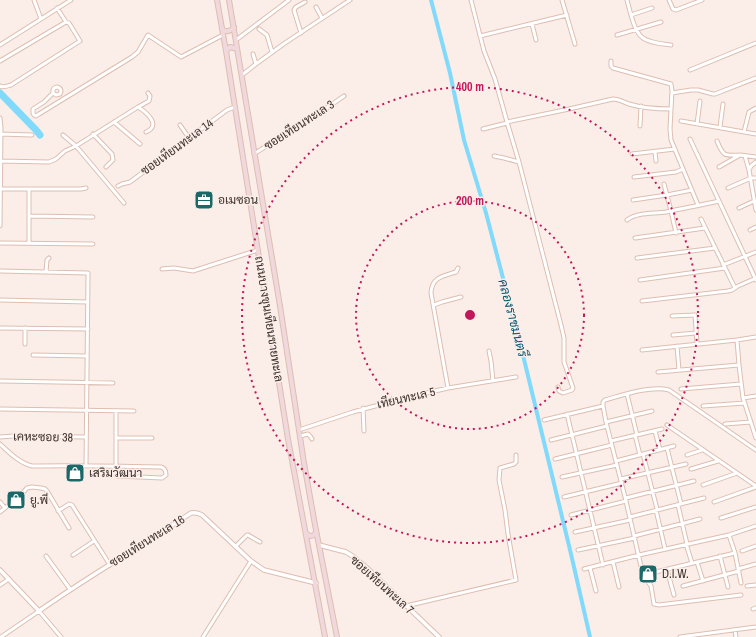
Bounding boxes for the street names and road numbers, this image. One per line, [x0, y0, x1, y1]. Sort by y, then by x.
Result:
street label: ซอยเทียนทะเล 3 [261, 96, 337, 154]
street label: ซอยเทียนทะเล 14 [137, 115, 217, 179]
street label: ถนนบางขุนเทียนชายทะเล [250, 255, 287, 383]
street label: เทียนทะเล 5 [375, 383, 437, 412]
street label: เคหะซอย 38 [13, 428, 73, 446]
street label: ซอยเทียนทะเล 16 [106, 511, 188, 571]
street label: ซอยเทียนทะเล 7 [347, 552, 418, 618]

